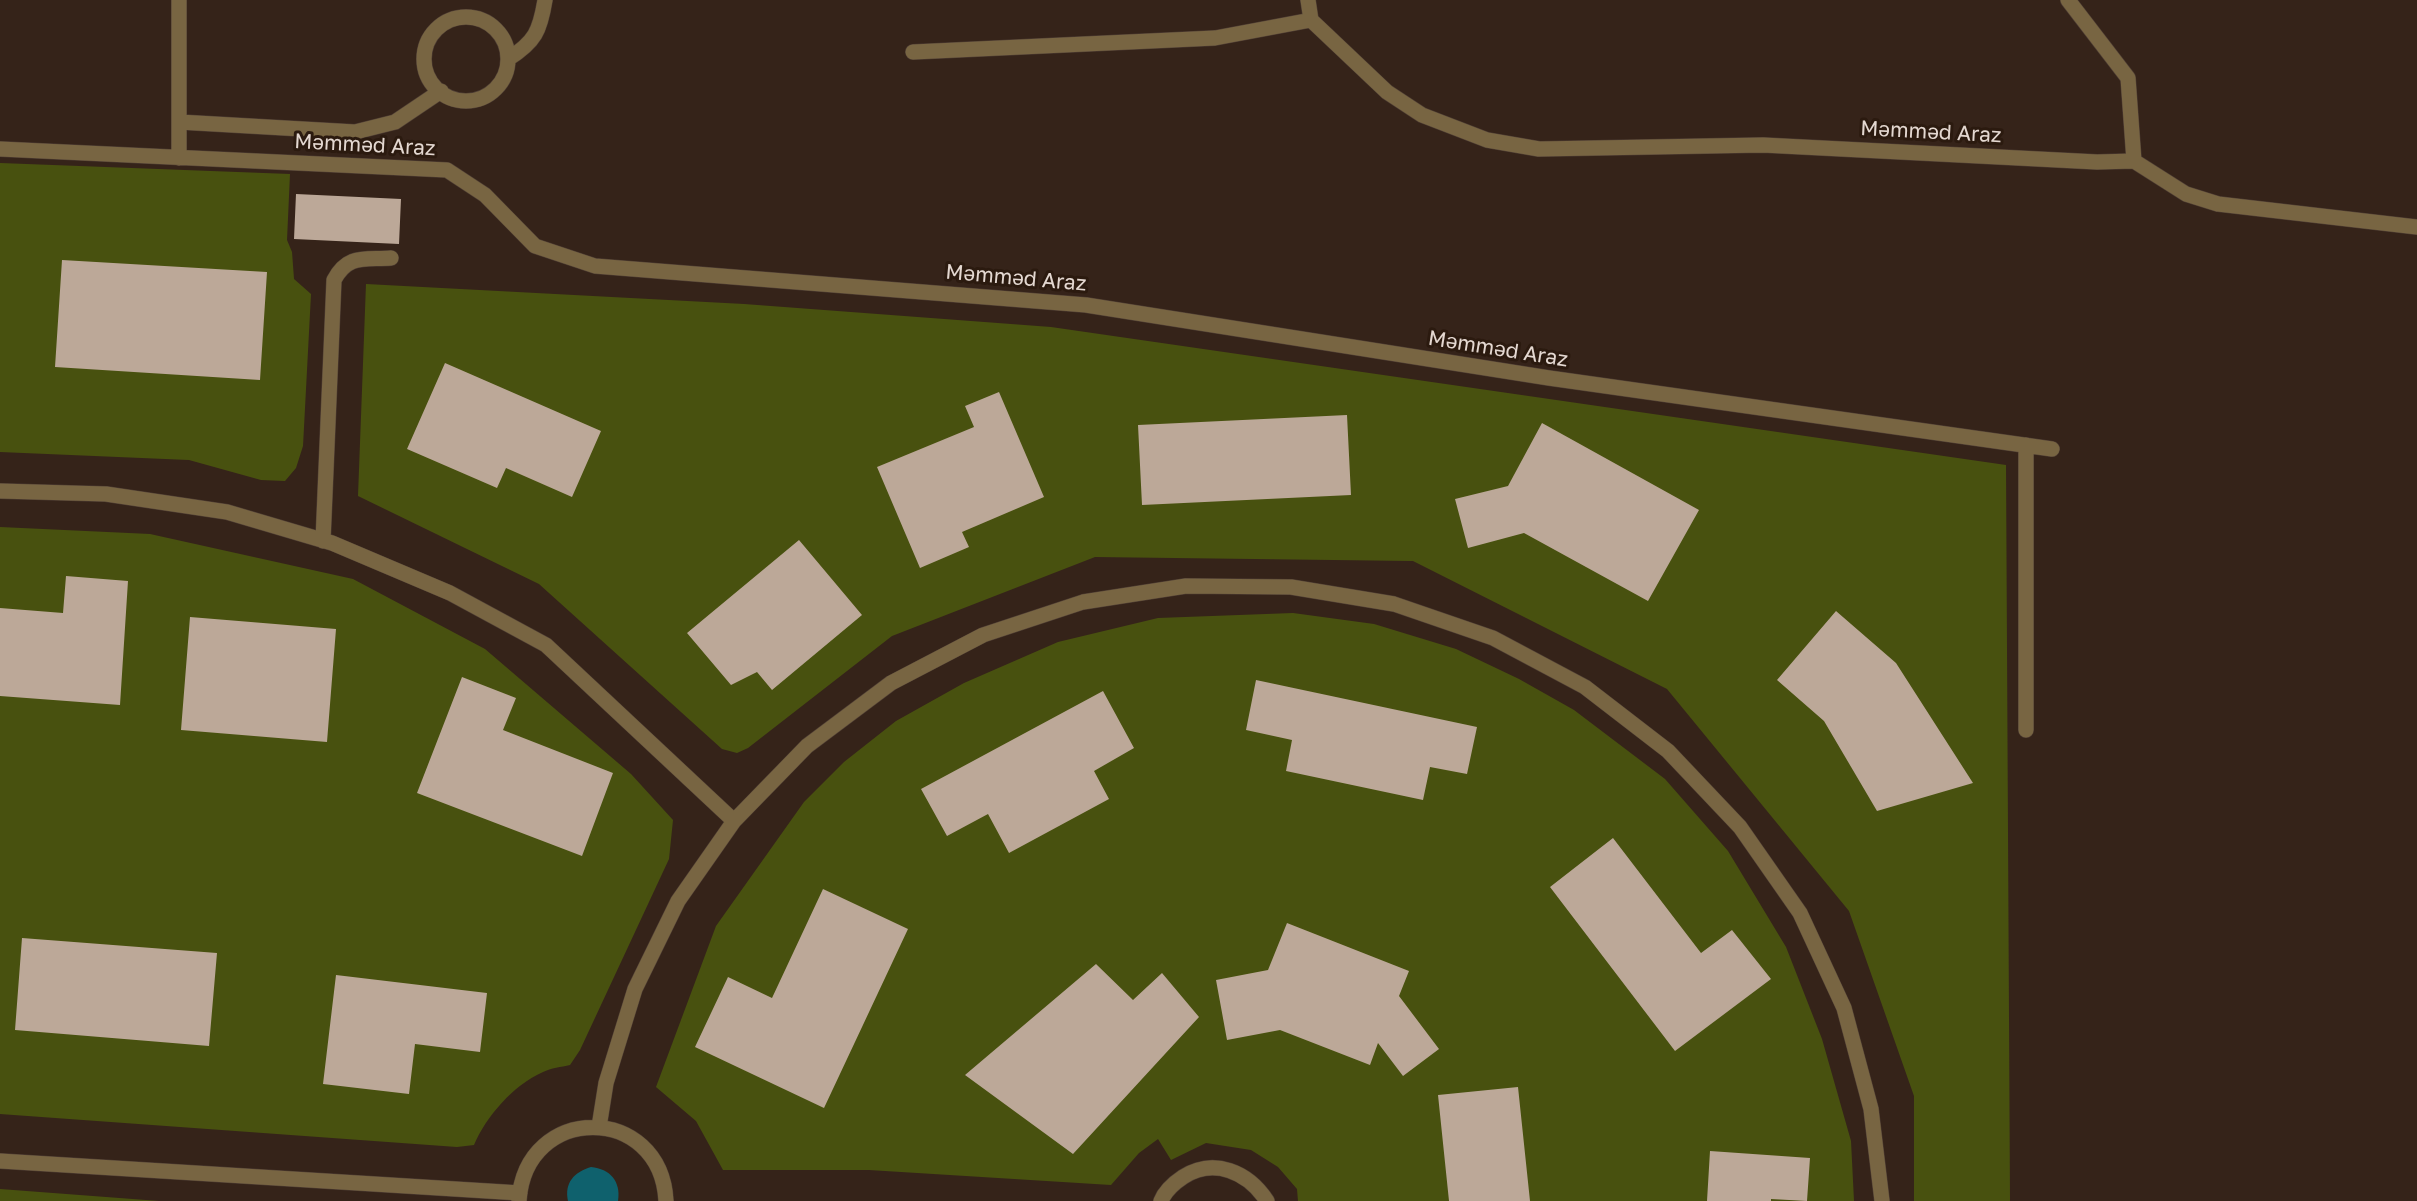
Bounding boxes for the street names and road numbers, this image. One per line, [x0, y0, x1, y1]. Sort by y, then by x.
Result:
street label: Məmməd Araz [1860, 116, 2002, 148]
street label: Məmməd Araz [294, 129, 436, 161]
street label: Məmməd Araz [944, 259, 1088, 297]
street label: Məmməd Araz [1426, 325, 1570, 373]

